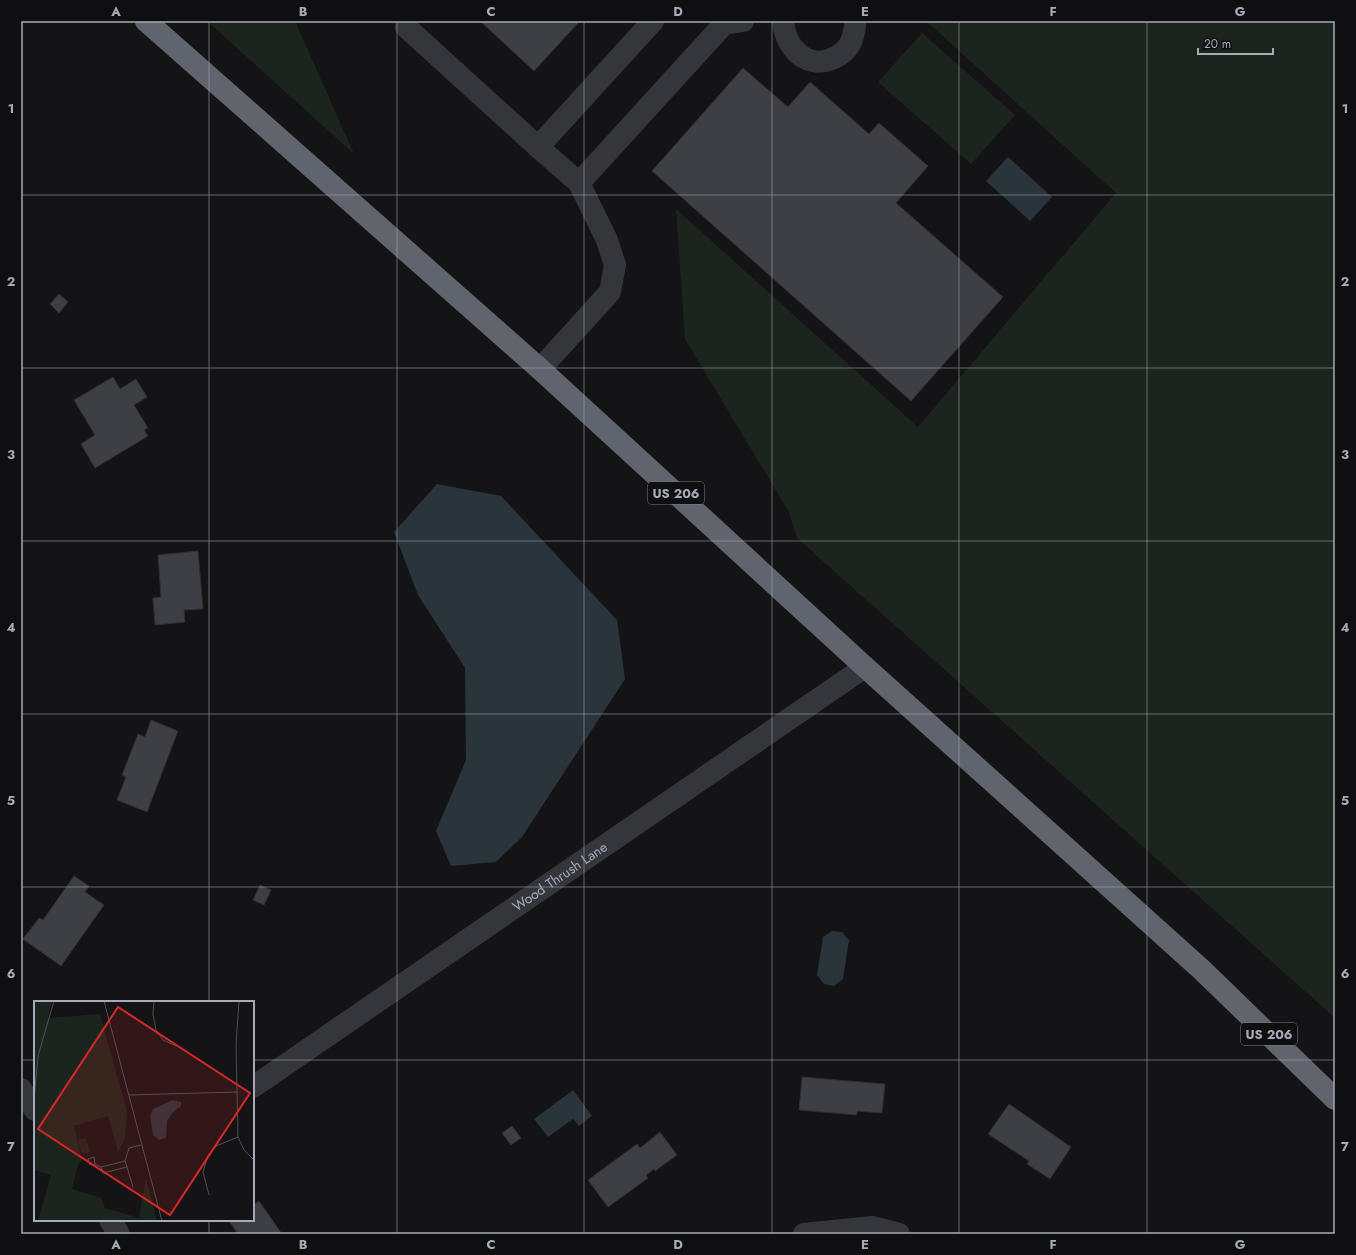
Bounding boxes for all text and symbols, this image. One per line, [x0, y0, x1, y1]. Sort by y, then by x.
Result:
text: A [110, 2, 121, 21]
text: B [299, 2, 308, 21]
text: C [486, 2, 496, 21]
text: D [673, 2, 683, 21]
text: E [861, 2, 869, 21]
text: F [1049, 2, 1057, 21]
text: G [1235, 2, 1246, 21]
scale bar [1198, 30, 1273, 56]
text: 20 m [1204, 35, 1231, 53]
text: 1 [8, 99, 14, 118]
text: 1 [1342, 99, 1348, 118]
text: 2 [7, 272, 15, 291]
text: 2 [1341, 272, 1349, 291]
text: 3 [7, 445, 15, 464]
text: 3 [1341, 445, 1349, 464]
road number: US 206 [648, 482, 704, 504]
text: 4 [6, 618, 16, 637]
text: 4 [1340, 618, 1350, 637]
text: 5 [7, 791, 15, 810]
text: 5 [1341, 791, 1349, 810]
street label: Wood Thrush Lane [508, 837, 611, 916]
text: 6 [7, 964, 16, 983]
text: 6 [1341, 964, 1350, 983]
inset map [34, 1001, 254, 1221]
road number: US 206 [1241, 1023, 1297, 1045]
text: 7 [7, 1137, 15, 1156]
text: 7 [1341, 1137, 1349, 1156]
text: A [110, 1235, 121, 1254]
text: B [299, 1235, 308, 1254]
text: C [486, 1235, 496, 1254]
text: D [673, 1235, 683, 1254]
text: E [861, 1235, 869, 1254]
text: F [1049, 1235, 1057, 1254]
text: G [1235, 1235, 1246, 1254]

